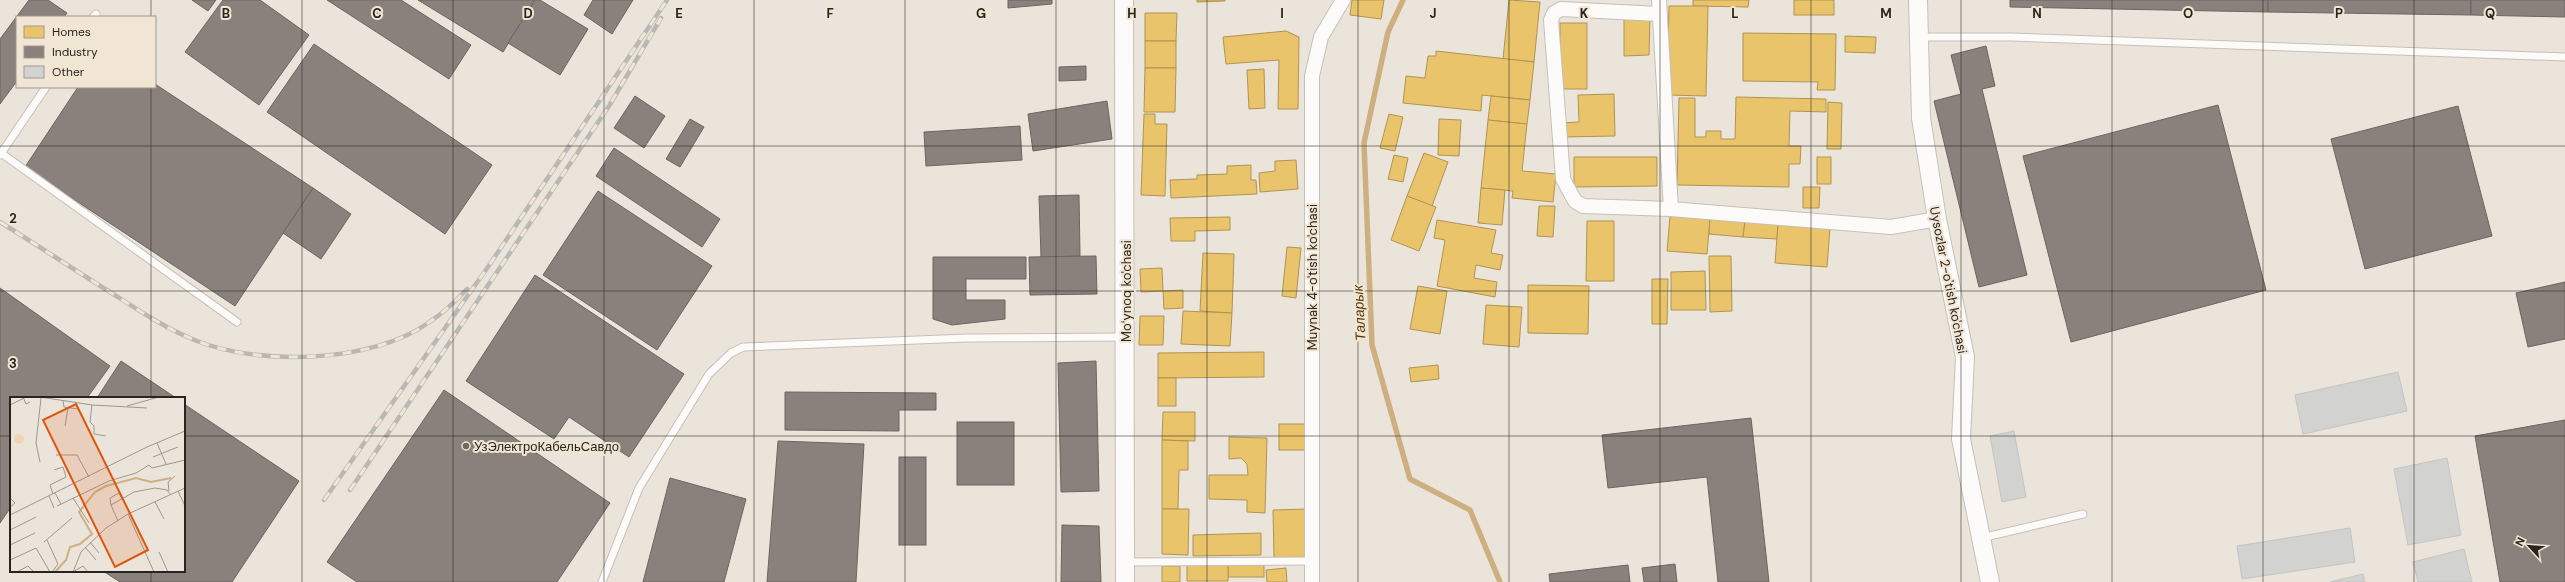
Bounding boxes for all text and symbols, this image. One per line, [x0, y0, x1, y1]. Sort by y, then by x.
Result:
text: B [222, 5, 230, 22]
text: C [372, 5, 382, 22]
text: D [523, 5, 533, 22]
text: E [675, 5, 683, 22]
text: F [826, 5, 834, 22]
text: G [976, 5, 986, 22]
text: H [1127, 5, 1137, 22]
text: I [1280, 5, 1284, 22]
text: J [1429, 5, 1437, 22]
text: K [1580, 5, 1589, 22]
text: L [1731, 5, 1739, 22]
text: M [1880, 5, 1892, 22]
text: N [2032, 5, 2042, 22]
text: O [2183, 5, 2193, 22]
text: P [2335, 5, 2343, 22]
text: Q [2485, 5, 2495, 22]
legend [16, 16, 156, 88]
text: Homes [52, 24, 91, 40]
text: Industry [52, 44, 98, 60]
text: Other [52, 64, 85, 80]
street label: Muynak 4-o'tish ko'chasi [1304, 204, 1321, 350]
street label: Uysozlar 2-o'tish ko'chasi [1926, 205, 1971, 355]
text: 2 [9, 210, 17, 227]
street label: Moʻynoq ko'chasi [1118, 240, 1135, 342]
water label: Таларык [1348, 283, 1369, 342]
text: 3 [9, 355, 17, 372]
inset map [10, 397, 185, 572]
place label: УзЭлектроКабельСавдо [474, 438, 619, 455]
marker: УзЭлектроКабельСавдо [461, 441, 471, 451]
north arrow [2509, 526, 2549, 566]
text: N [2512, 535, 2528, 548]

